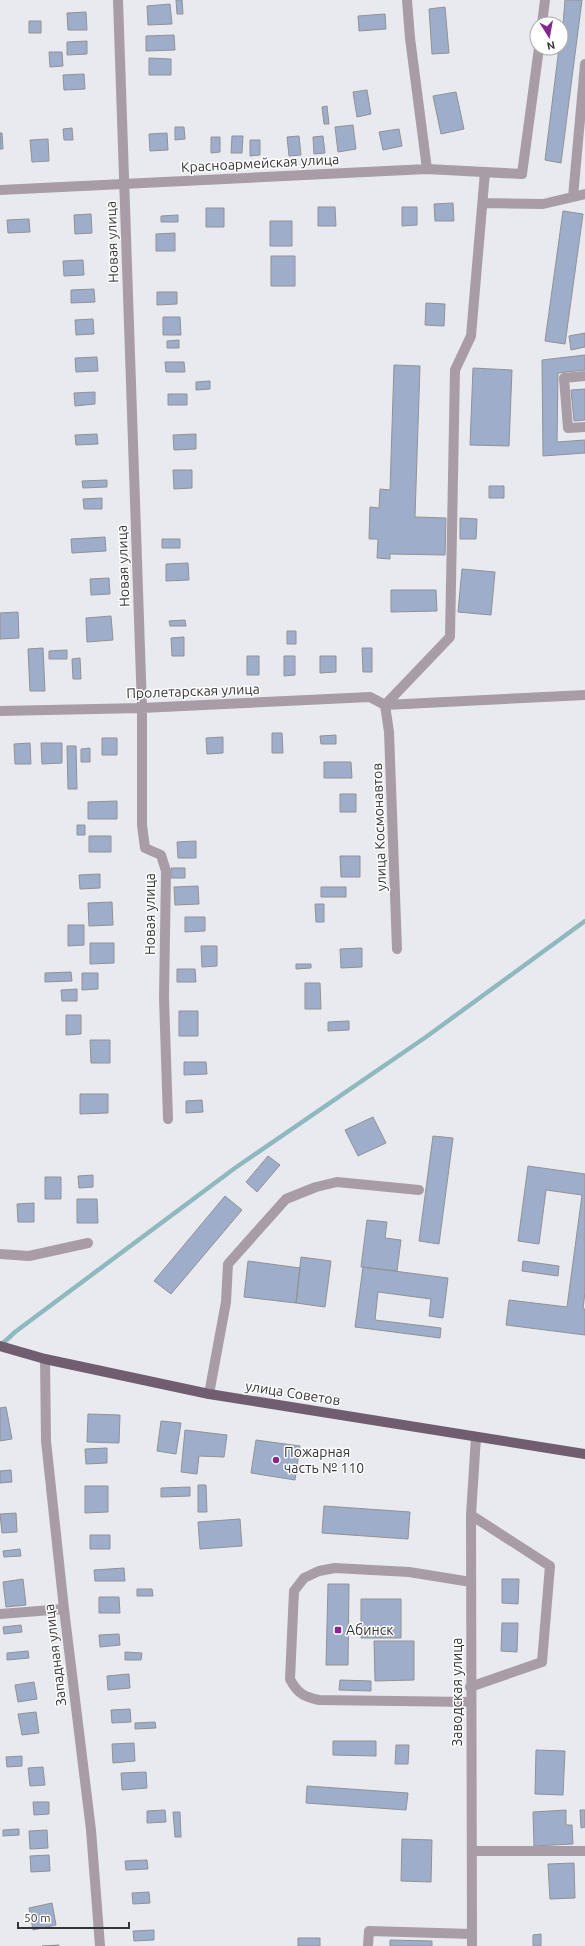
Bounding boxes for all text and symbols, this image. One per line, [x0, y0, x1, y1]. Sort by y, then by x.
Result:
north arrow [529, 16, 569, 56]
text: N [546, 39, 556, 52]
street label: Красноармейская улица [181, 151, 339, 175]
street label: Новая улица [103, 201, 121, 283]
street label: Новая улица [114, 525, 132, 607]
street label: Пролетарская улица [126, 681, 260, 701]
street label: улица Космонавтов [369, 763, 389, 891]
street label: Новая улица [142, 873, 158, 955]
street label: улица Советов [244, 1378, 342, 1408]
place label: Пожарная часть № 110 [284, 1444, 364, 1476]
marker: Пожарная часть № 110 [271, 1455, 281, 1465]
street label: Западная улица [41, 1603, 69, 1707]
place label: Абинск [346, 1622, 393, 1638]
marker: Абинск [333, 1625, 343, 1635]
street label: Заводская улица [449, 1637, 465, 1747]
scale bar [18, 1904, 129, 1930]
text: 50 m [24, 1911, 51, 1924]

